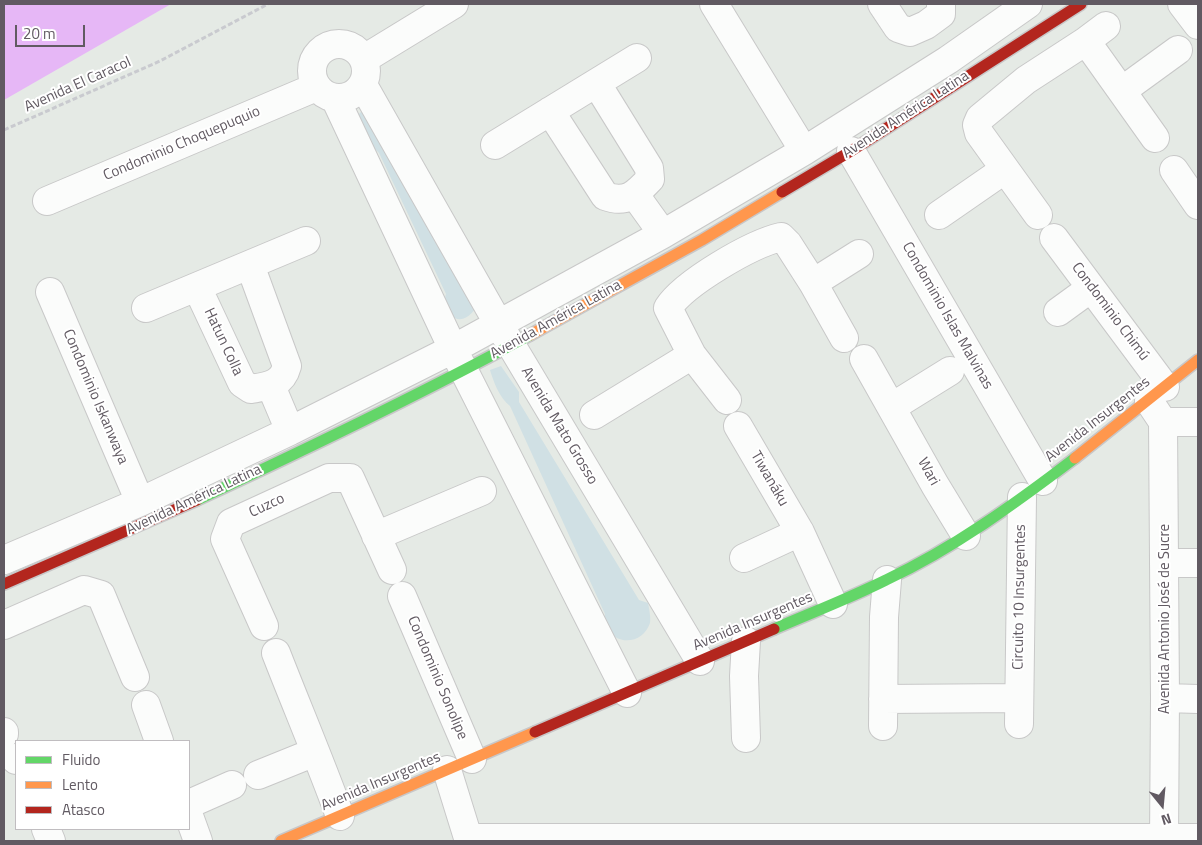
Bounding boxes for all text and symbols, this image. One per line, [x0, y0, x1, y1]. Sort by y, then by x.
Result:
scale bar [18, 15, 88, 47]
text: 20 m [23, 22, 56, 45]
street label: Avenida El Caracol [22, 53, 134, 117]
street label: Avenida América Latina [839, 67, 973, 163]
street label: Condominio Choquepuquio [101, 103, 263, 185]
street label: Condominio Islas Malvinas [898, 239, 996, 393]
street label: Condominio Chimú [1067, 259, 1153, 365]
street label: Avenida América Latina [487, 276, 625, 364]
street label: Hatun Colla [200, 305, 246, 379]
street label: Condominio Iskanwaya [58, 327, 132, 467]
street label: Avenida Mato Grosso [517, 364, 601, 488]
street label: Avenida Insurgentes [1042, 373, 1154, 467]
street label: Tiwanáku [746, 448, 792, 510]
street label: Wari [913, 455, 943, 489]
street label: Avenida América Latina [124, 461, 264, 539]
street label: Cuzco [246, 490, 288, 522]
street label: Circuito 10 Insurgentes [1010, 524, 1030, 670]
street label: Avenida Antonio José de Sucre [1156, 524, 1174, 714]
street label: Avenida Insurgentes [690, 589, 816, 655]
street label: Condominio Sonolipe [403, 614, 471, 742]
legend [15, 740, 190, 830]
text: Fluido [62, 748, 100, 771]
street label: Avenida Insurgentes [318, 749, 444, 815]
text: Lento [62, 773, 98, 796]
north arrow [1137, 780, 1187, 830]
text: Atasco [62, 798, 105, 821]
text: N [1159, 808, 1174, 831]

